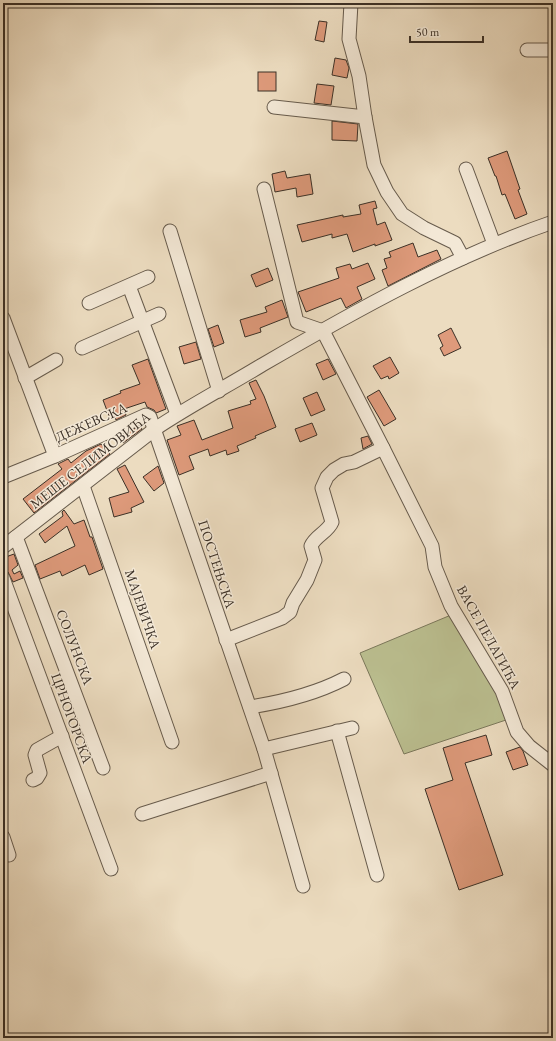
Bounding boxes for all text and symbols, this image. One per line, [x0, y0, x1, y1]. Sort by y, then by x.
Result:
scale bar [410, 18, 483, 44]
text: 50 m [416, 24, 440, 40]
street label: ДЕЖЕВСКА [52, 398, 130, 446]
street label: МЕШЕ СЕЛИМОВИЋА [26, 407, 154, 513]
street label: ПОСТЕЊСКА [194, 517, 240, 611]
street label: МАЈЕВИЧКА [121, 567, 165, 651]
street label: ВАСЕ ПЕЛАГИЋА [453, 582, 525, 692]
street label: СОЛУНСКА [52, 607, 98, 688]
street label: ЦРНОГОРСКА [47, 670, 97, 766]

